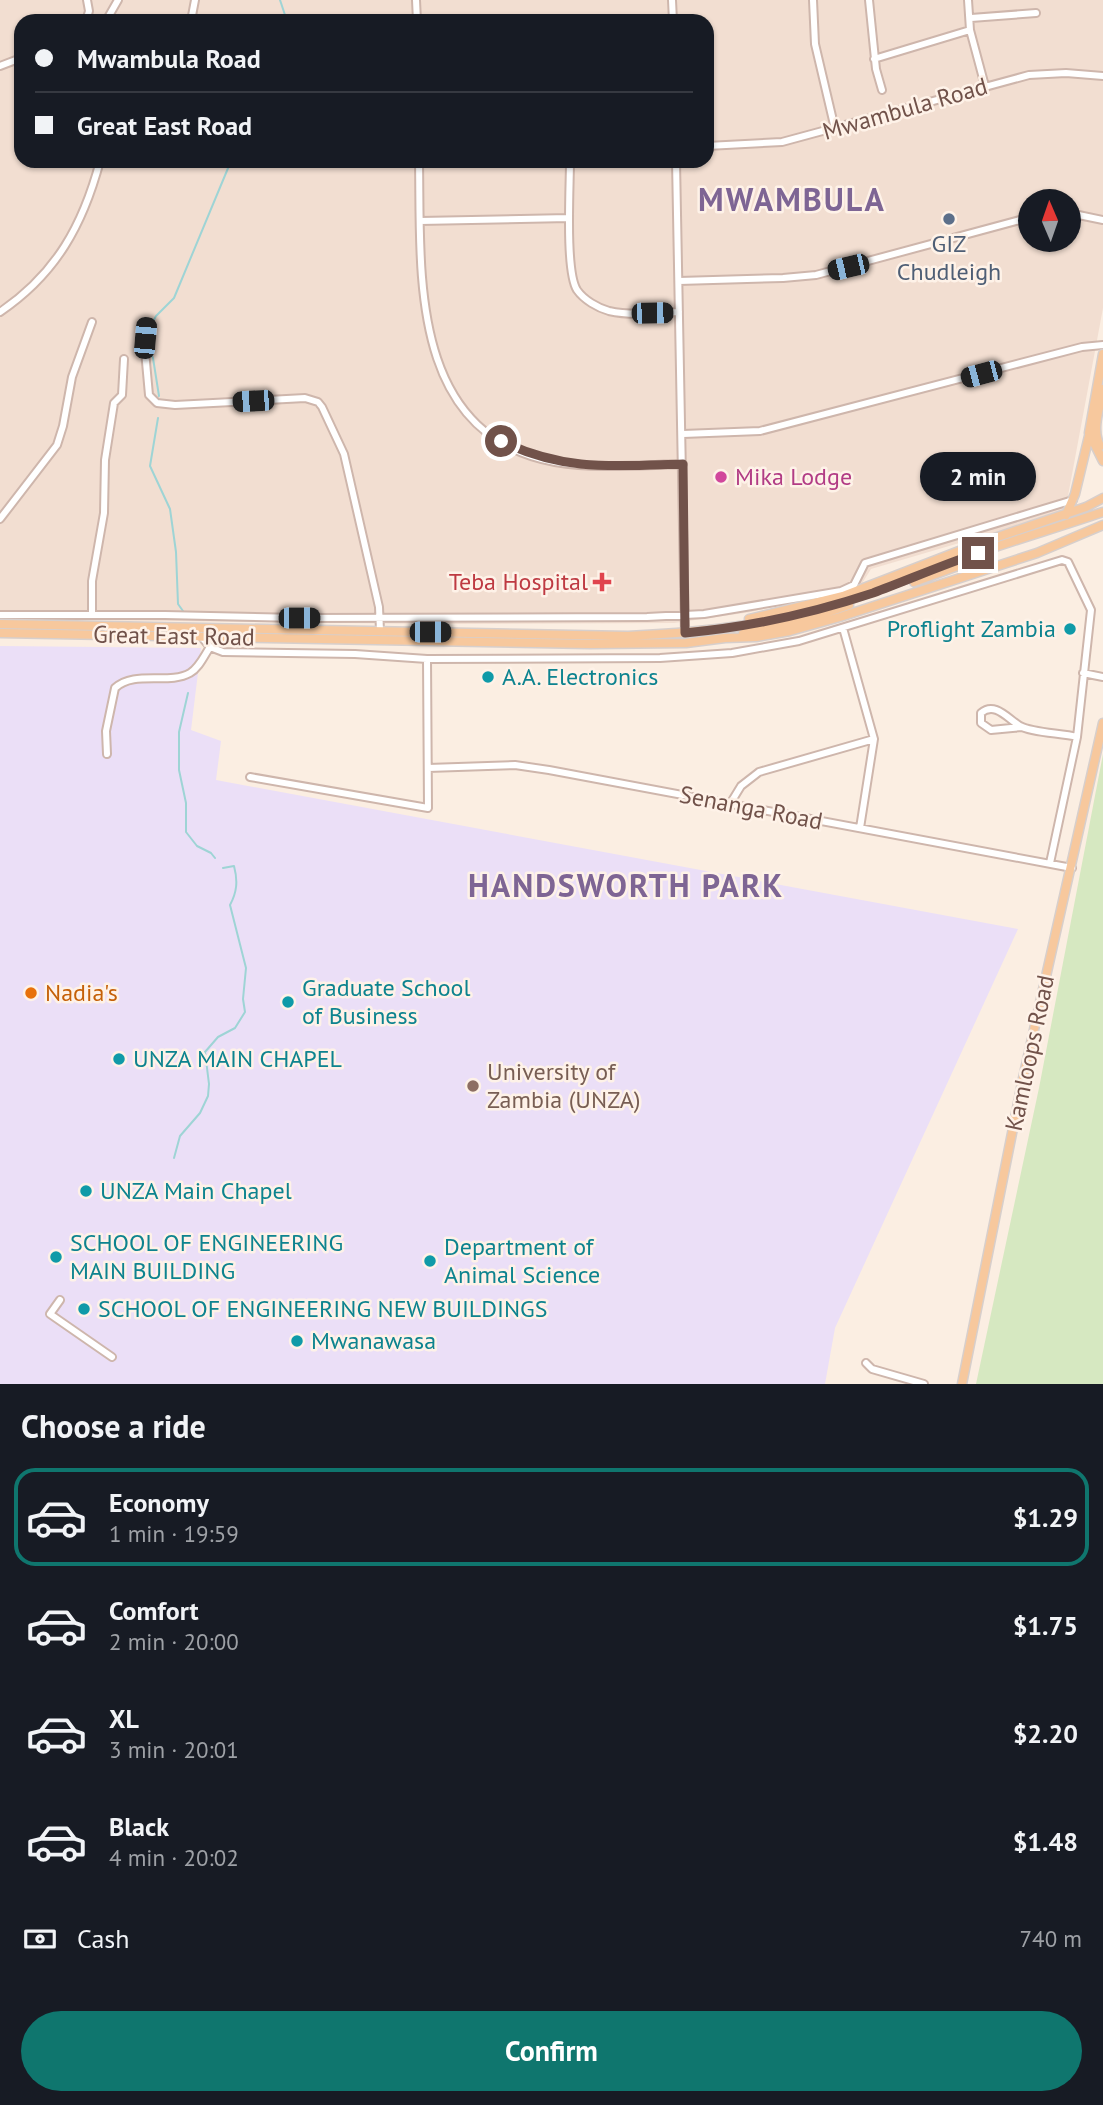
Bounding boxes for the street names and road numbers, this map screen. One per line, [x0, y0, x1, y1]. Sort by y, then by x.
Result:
street label: Mwambula Road [819, 70, 991, 147]
street label: Great East Road [93, 619, 255, 652]
street label: Senanga Road [677, 778, 825, 837]
street label: Kamloops Road [998, 972, 1061, 1134]

